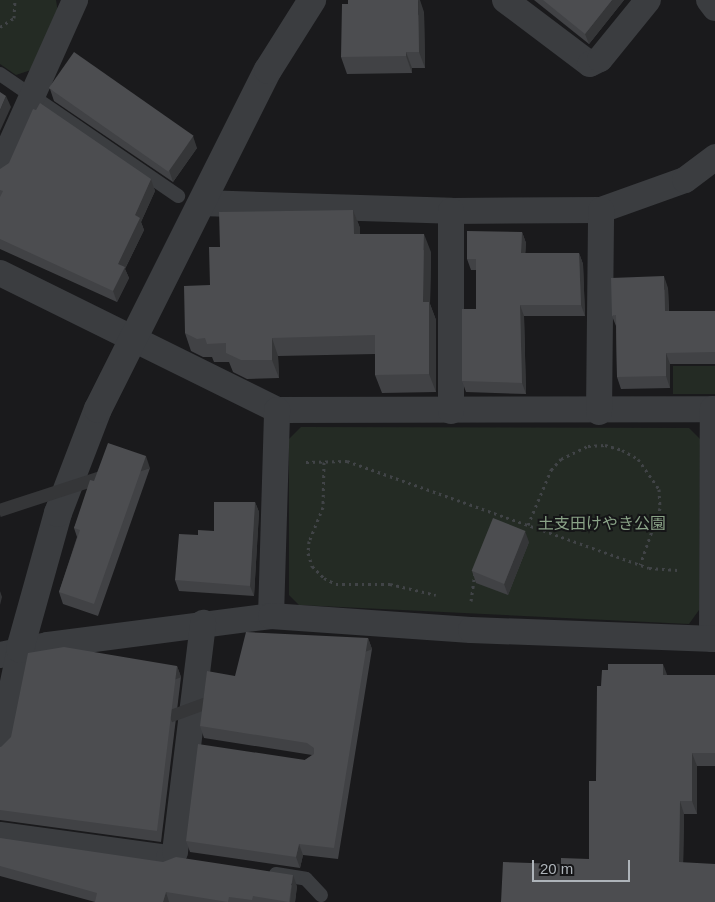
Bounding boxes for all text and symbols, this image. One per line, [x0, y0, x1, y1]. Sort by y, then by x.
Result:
park label: 土支田けやき公園 [538, 514, 666, 534]
scale bar [535, 850, 632, 882]
text: 20 m [540, 860, 573, 877]

